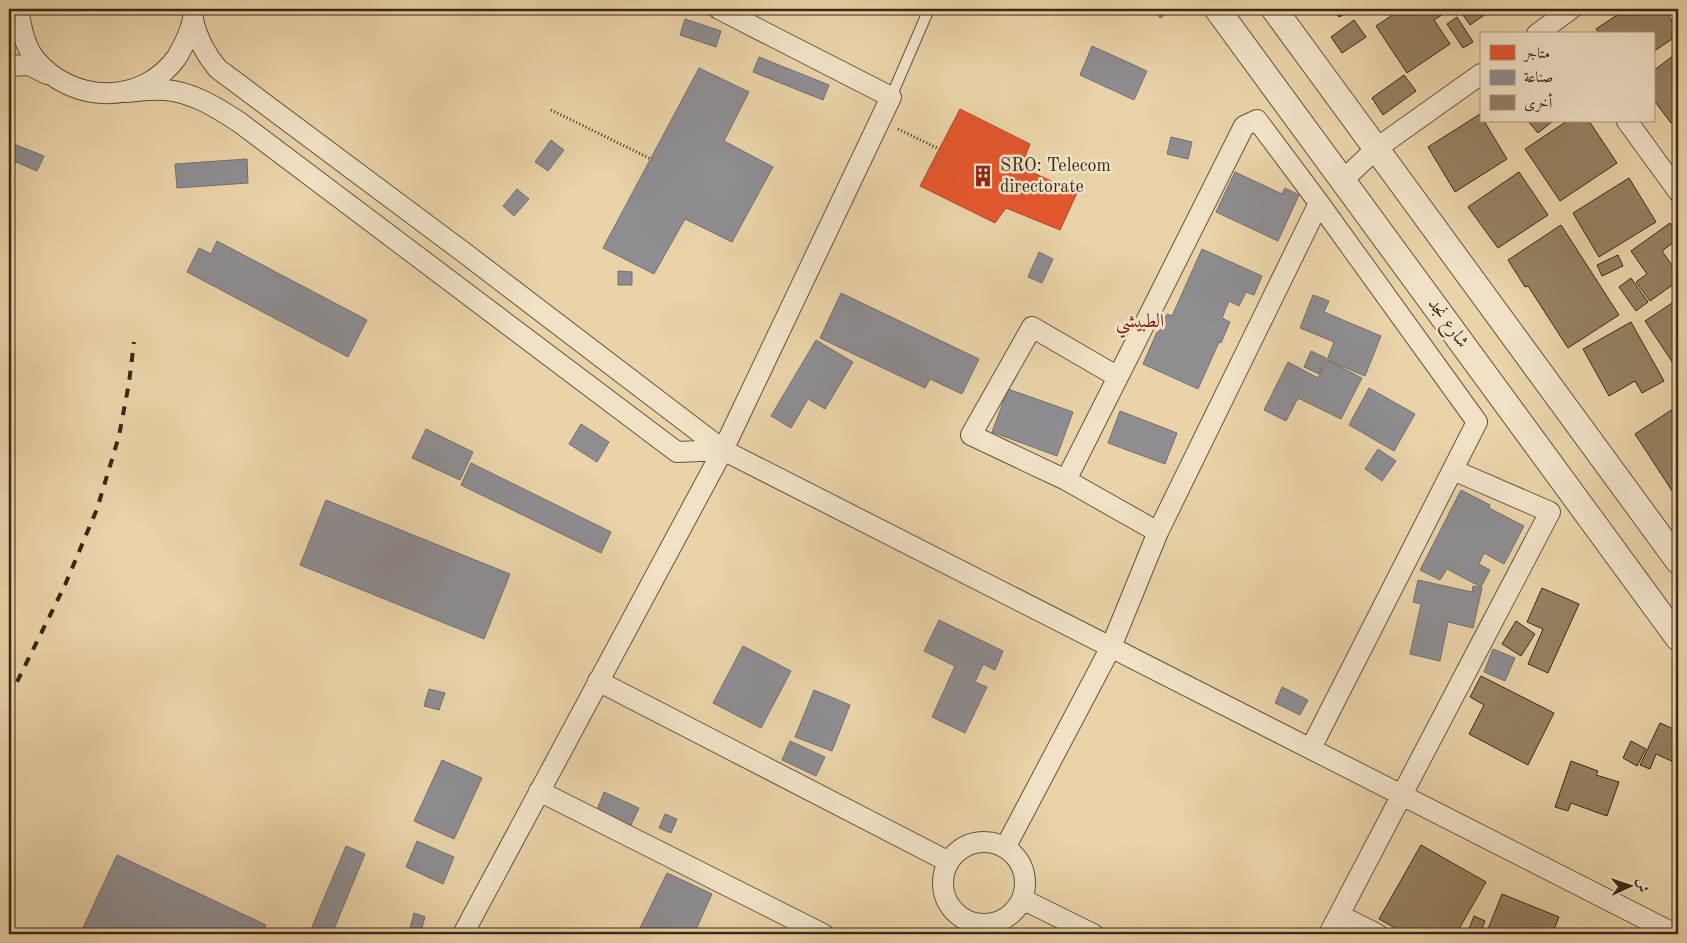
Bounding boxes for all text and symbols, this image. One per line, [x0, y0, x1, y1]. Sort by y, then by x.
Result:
legend [1480, 32, 1654, 122]
text: متاجر [1522, 47, 1550, 62]
text: صناعة [1524, 71, 1553, 86]
text: أخرى [1524, 92, 1553, 112]
place label: SRO: Telecom directorate [1000, 157, 1111, 196]
building icon: SRO: Telecom directorate [970, 163, 996, 189]
street label: شارع نجد [1420, 295, 1472, 354]
district label: الطبيشي [1116, 313, 1164, 338]
north arrow [1604, 860, 1654, 910]
text: ش [1635, 878, 1649, 893]

